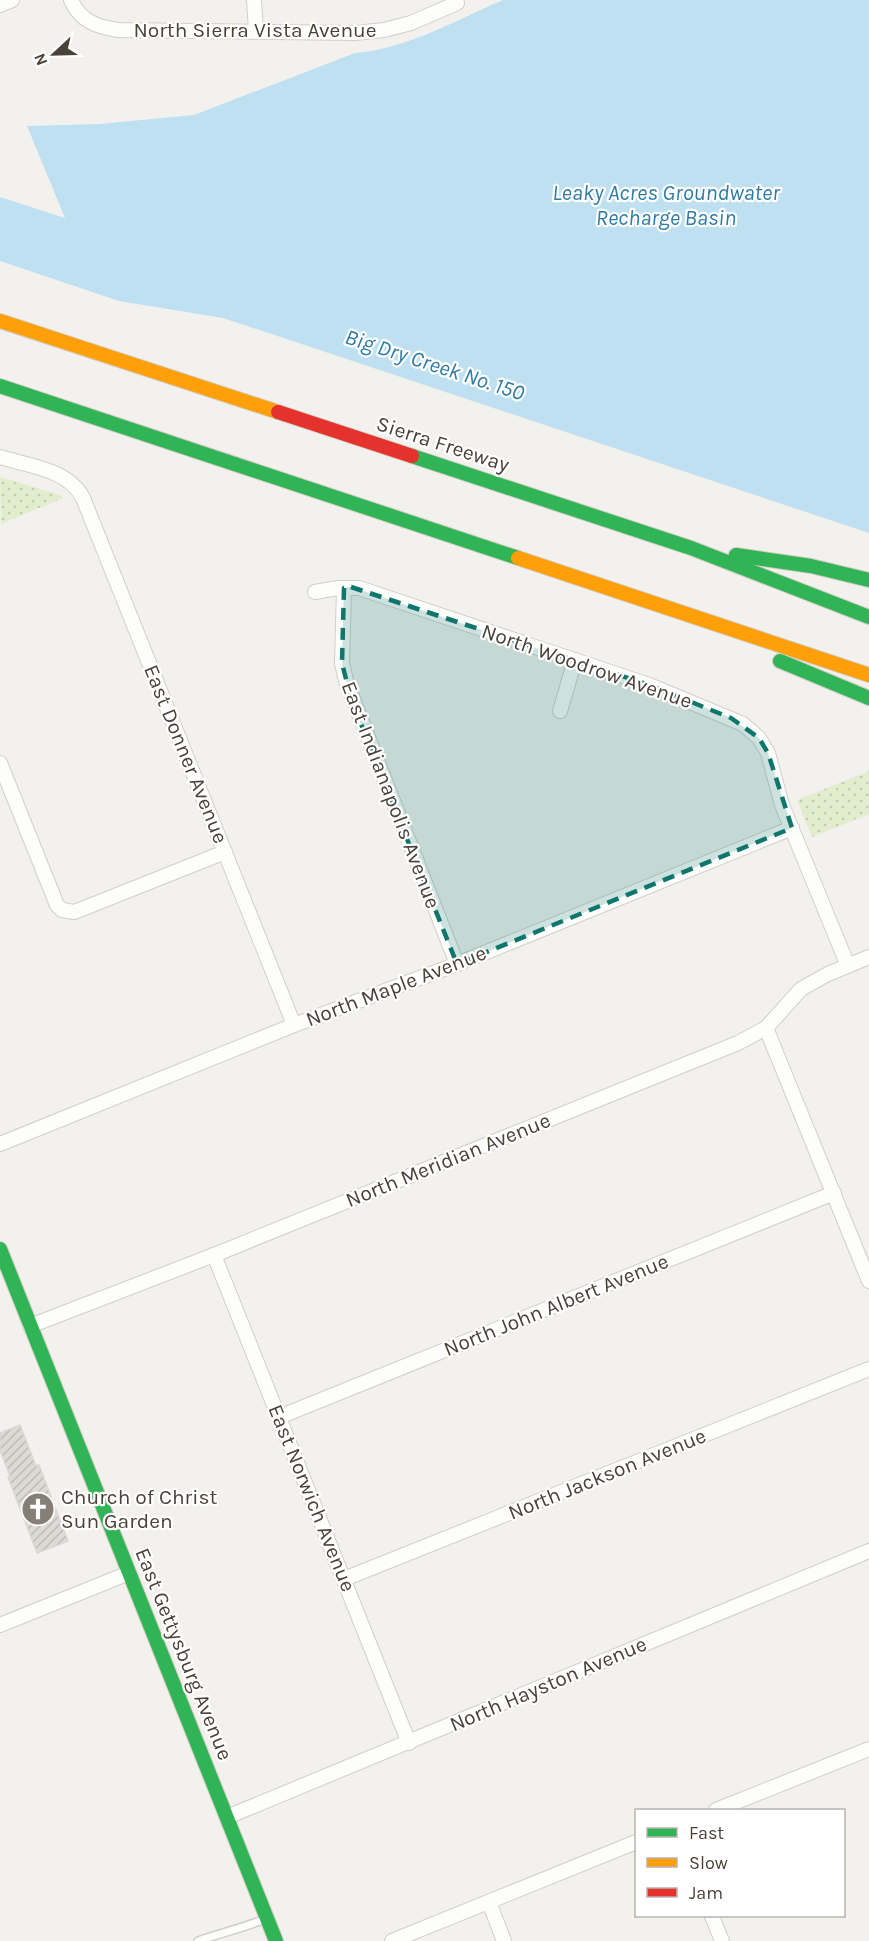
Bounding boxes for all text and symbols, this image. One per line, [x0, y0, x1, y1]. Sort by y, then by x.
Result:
street label: North Sierra Vista Avenue [133, 18, 377, 42]
north arrow [24, 24, 84, 84]
text: N [30, 51, 52, 68]
water label: Leaky Acres Groundwater Recharge Basin [552, 180, 781, 231]
water label: Big Dry Creek No. 150 [342, 324, 528, 406]
street label: Sierra Freeway [374, 411, 513, 477]
street label: North Woodrow Avenue [479, 619, 695, 713]
street label: East Donner Avenue [139, 661, 233, 847]
street label: East Indianapolis Avenue [337, 678, 445, 912]
street label: North Maple Avenue [302, 941, 490, 1031]
street label: North Meridian Avenue [342, 1108, 554, 1212]
street label: North John Albert Avenue [440, 1249, 672, 1361]
street label: East Norwich Avenue [263, 1401, 361, 1595]
street label: North Jackson Avenue [505, 1423, 709, 1525]
place label: Church of Christ Sun Garden [61, 1485, 217, 1533]
church icon: Church of Christ Sun Garden [20, 1491, 56, 1527]
street label: East Gettysburg Avenue [130, 1544, 238, 1764]
street label: North Hayston Avenue [446, 1632, 650, 1736]
legend [635, 1809, 845, 1917]
text: Fast [689, 1822, 724, 1844]
text: Slow [689, 1852, 728, 1874]
text: Jam [689, 1882, 723, 1904]

